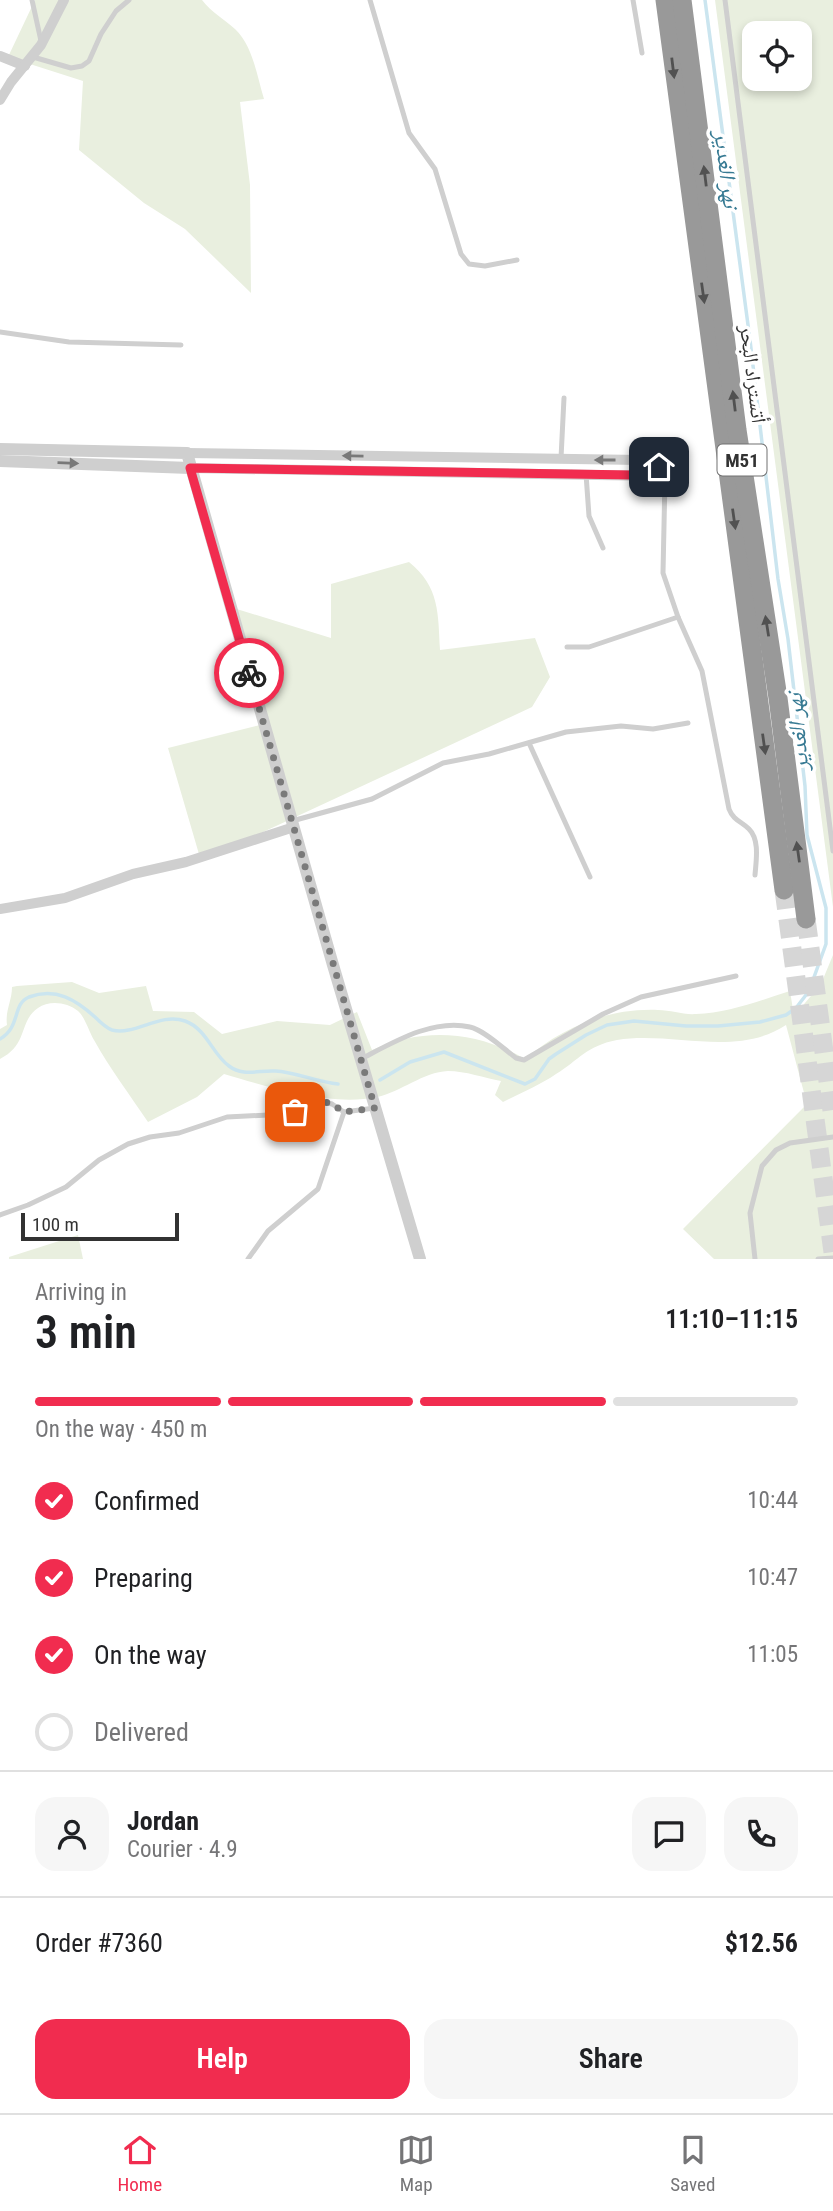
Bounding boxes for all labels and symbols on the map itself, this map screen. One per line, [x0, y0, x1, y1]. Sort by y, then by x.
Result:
one-way arrow [668, 57, 679, 79]
water label: نهر الغدير [708, 127, 745, 212]
one-way arrow [699, 164, 710, 186]
one-way arrow [698, 282, 709, 304]
street label: أتستراد البحر [735, 322, 772, 424]
one-way arrow [728, 390, 739, 412]
pin [629, 437, 689, 497]
road number: M51 [718, 444, 766, 475]
one-way arrow [342, 450, 364, 461]
one-way arrow [594, 454, 616, 466]
one-way arrow [57, 458, 79, 469]
one-way arrow [728, 508, 739, 530]
one-way arrow [761, 615, 772, 637]
courier [214, 638, 284, 708]
water label: نهر الغدير [780, 689, 815, 774]
one-way arrow [759, 733, 770, 755]
one-way arrow [792, 840, 803, 862]
pin [265, 1082, 325, 1142]
scale bar [21, 1210, 178, 1242]

